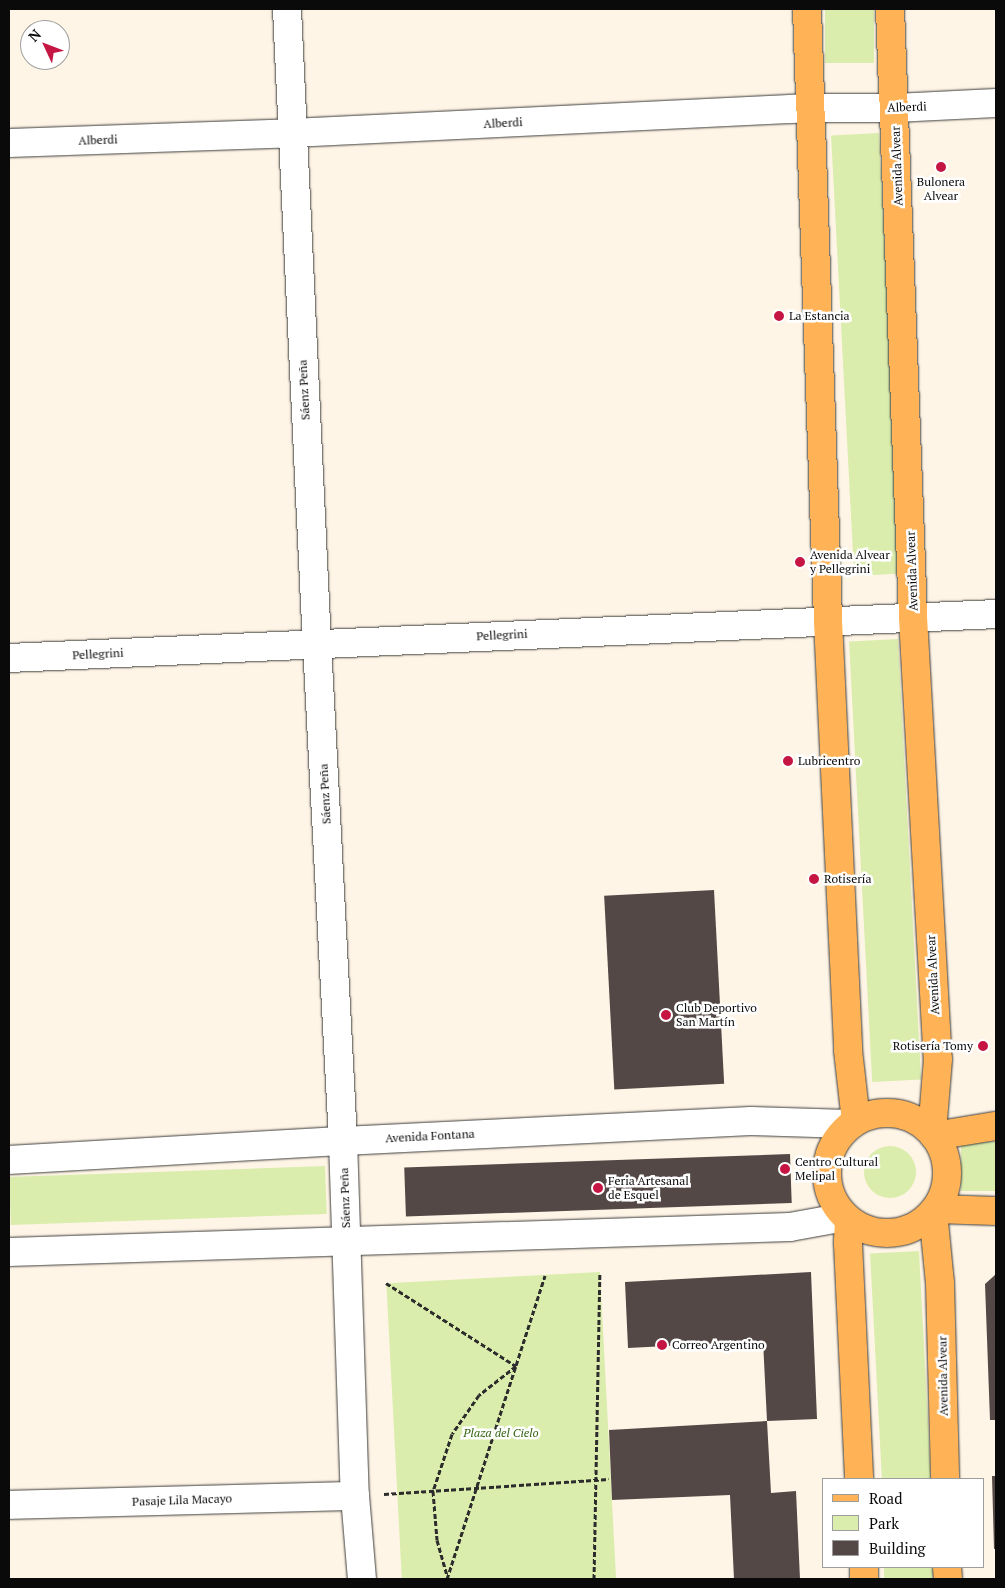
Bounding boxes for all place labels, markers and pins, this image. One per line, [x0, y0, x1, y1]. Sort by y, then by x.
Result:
marker: Bulonera Alvear [935, 161, 947, 173]
place label: Bulonera Alvear [917, 175, 965, 203]
place label: La Estancia [789, 309, 850, 323]
marker: La Estancia [773, 310, 785, 322]
place label: Avenida Alvear y Pellegrini [810, 548, 890, 576]
marker: Avenida Alvear y Pellegrini [794, 556, 806, 568]
place label: Lubricentro [798, 754, 860, 768]
marker: Lubricentro [782, 755, 794, 767]
place label: Rotisería [824, 872, 871, 886]
marker: Rotisería [808, 873, 820, 885]
place label: Club Deportivo San Martín [676, 1001, 757, 1029]
marker: Club Deportivo San Martín [660, 1009, 672, 1021]
place label: Rotisería Tomy [893, 1039, 973, 1053]
marker: Rotisería Tomy [977, 1040, 989, 1052]
place label: Centro Cultural Melipal [795, 1155, 878, 1183]
marker: Centro Cultural Melipal [779, 1163, 791, 1175]
place label: Feria Artesanal de Esquel [608, 1174, 689, 1202]
marker: Feria Artesanal de Esquel [592, 1182, 604, 1194]
place label: Correo Argentino [672, 1338, 765, 1352]
marker: Correo Argentino [656, 1339, 668, 1351]

